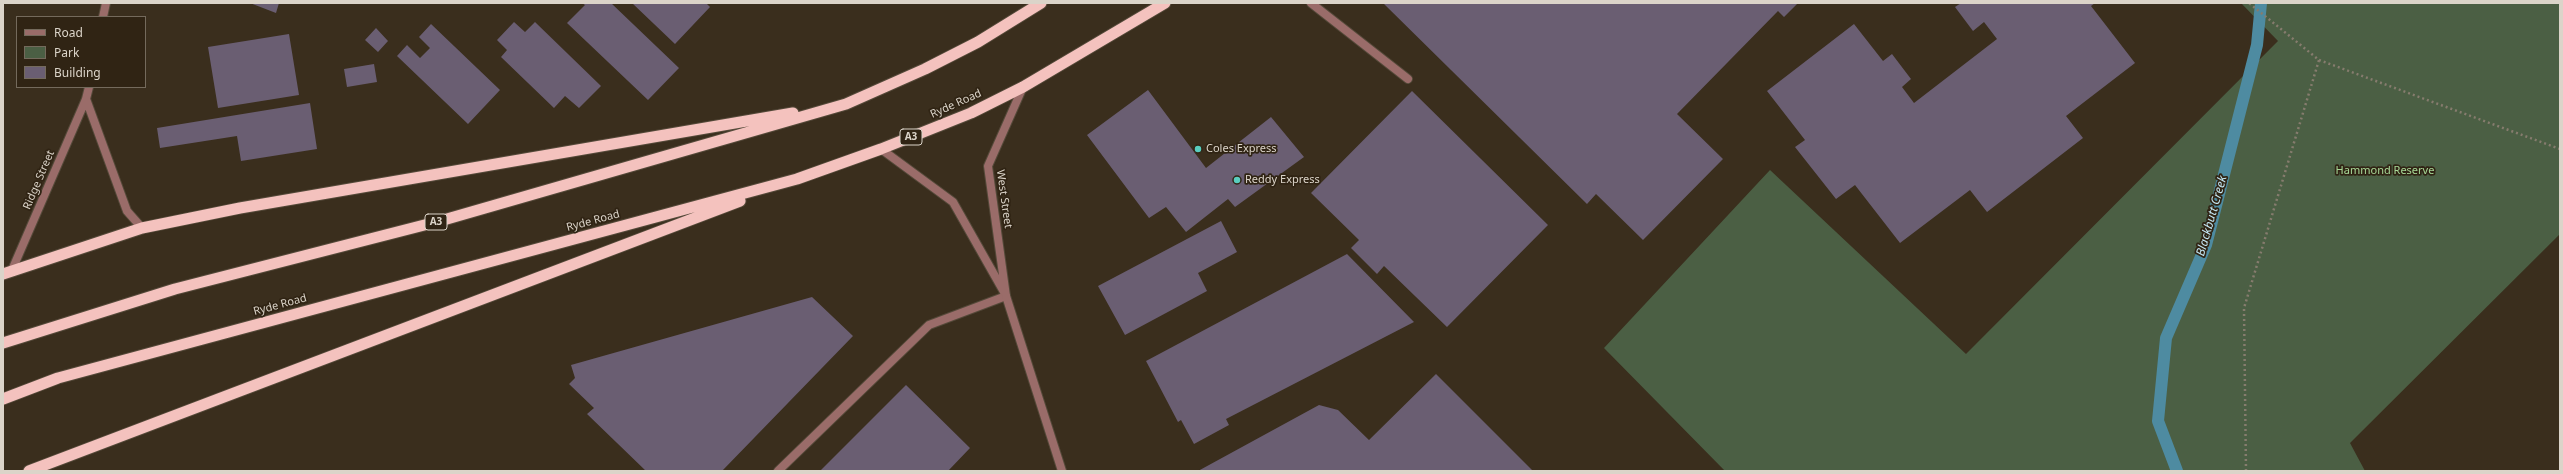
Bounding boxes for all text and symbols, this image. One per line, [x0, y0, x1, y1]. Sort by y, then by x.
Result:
legend [16, 16, 146, 88]
text: Road [54, 24, 83, 41]
text: Park [54, 44, 79, 61]
text: Building [54, 64, 101, 81]
street label: Ryde Road [928, 87, 984, 121]
road number: A3 [900, 129, 922, 145]
place label: Coles Express [1206, 142, 1277, 156]
marker: Coles Express [1193, 144, 1203, 154]
street label: Ridge Street [21, 148, 57, 212]
park label: Hammond Reserve [2336, 164, 2434, 178]
street label: West Street [993, 169, 1015, 229]
place label: Reddy Express [1245, 173, 1320, 187]
water label: Blackbutt Creek [2194, 174, 2230, 258]
marker: Reddy Express [1232, 175, 1242, 185]
street label: Ryde Road [565, 208, 621, 234]
road number: A3 [425, 214, 447, 230]
street label: Ryde Road [252, 292, 308, 318]

